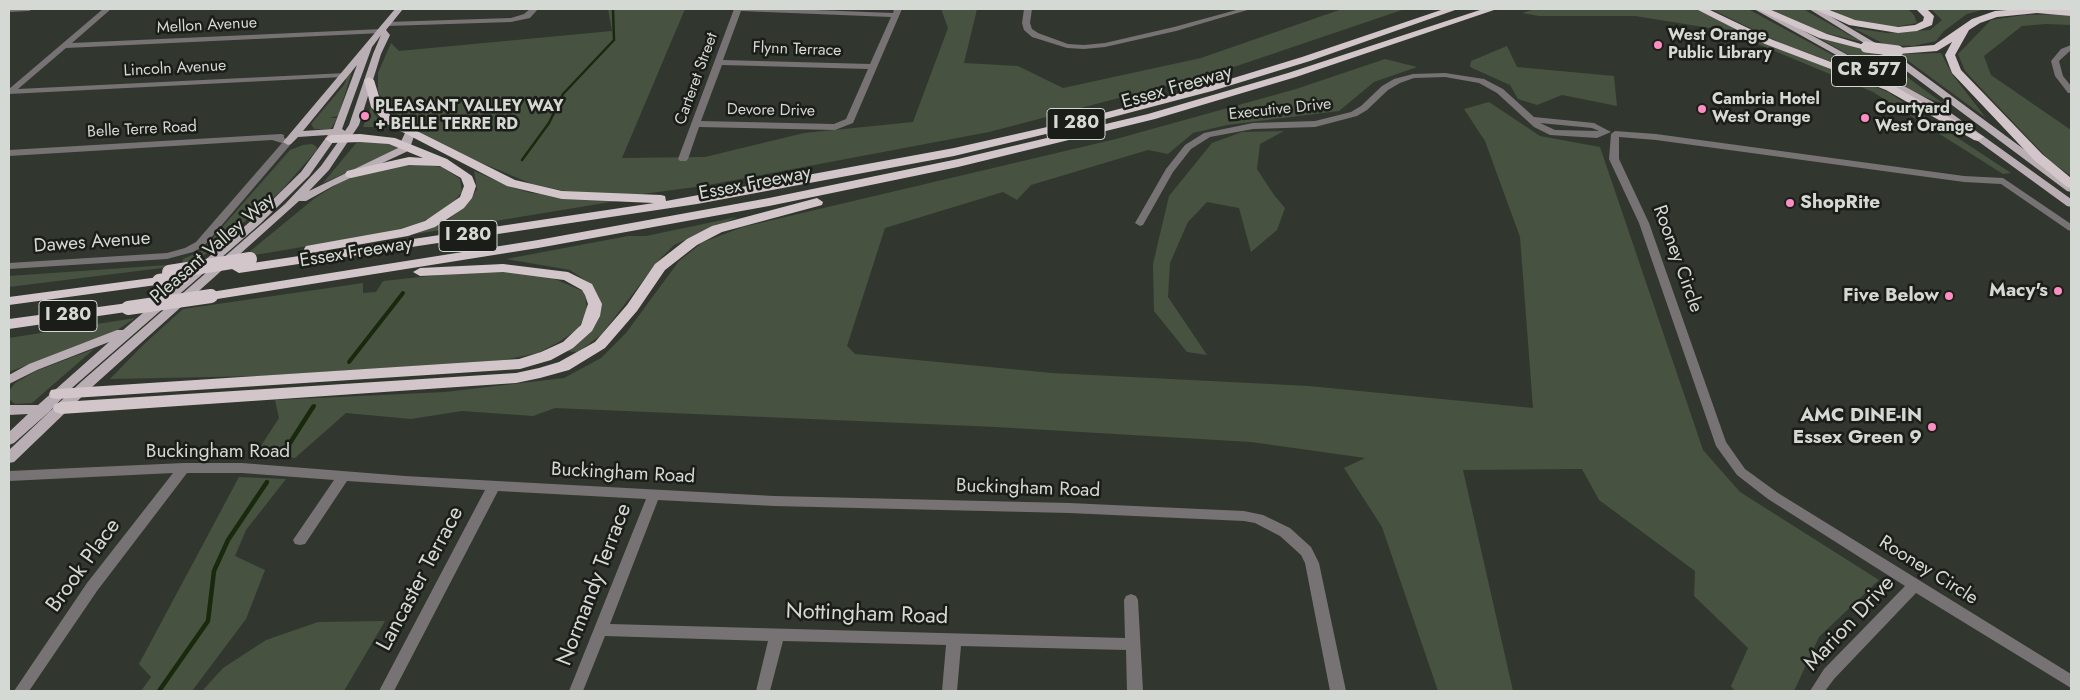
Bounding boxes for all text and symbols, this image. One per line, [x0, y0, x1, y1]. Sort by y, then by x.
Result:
street label: Mellon Avenue [156, 14, 258, 38]
place label: West Orange Public Library [1668, 26, 1771, 64]
street label: Carteret Street [671, 30, 723, 128]
street label: Flynn Terrace [752, 39, 842, 61]
marker: West Orange Public Library [1652, 39, 1664, 51]
road number: CR 577 [1832, 56, 1906, 86]
street label: Lincoln Avenue [123, 57, 227, 81]
street label: Essex Freeway [1119, 61, 1235, 115]
place label: Cambria Hotel West Orange [1712, 90, 1820, 128]
street label: Executive Drive [1228, 95, 1332, 125]
place label: PLEASANT VALLEY WAY + BELLE TERRE RD [375, 97, 564, 135]
place label: Courtyard West Orange [1875, 99, 1974, 137]
street label: Devore Drive [727, 101, 815, 121]
marker: Cambria Hotel West Orange [1696, 103, 1708, 115]
road number: I 280 [1047, 108, 1105, 140]
marker: PLEASANT VALLEY WAY + BELLE TERRE RD [359, 110, 371, 122]
marker: Courtyard West Orange [1859, 112, 1871, 124]
street label: Belle Terre Road [87, 118, 197, 142]
street label: Essex Freeway [697, 162, 813, 206]
street label: Pleasant Valley Way [146, 189, 280, 309]
place label: ShopRite [1800, 192, 1880, 214]
marker: ShopRite [1784, 197, 1796, 209]
street label: Rooney Circle [1647, 202, 1707, 316]
road number: I 280 [439, 220, 497, 252]
street label: Dawes Avenue [33, 228, 151, 258]
street label: Essex Freeway [298, 233, 414, 273]
place label: Macy's [1989, 280, 2048, 302]
place label: Five Below [1843, 285, 1939, 307]
marker: Macy's [2052, 285, 2064, 297]
marker: Five Below [1943, 290, 1955, 302]
road number: I 280 [39, 300, 97, 332]
place label: AMC DINE-IN Essex Green 9 [1793, 405, 1922, 449]
marker: AMC DINE-IN Essex Green 9 [1926, 421, 1938, 433]
street label: Buckingham Road [146, 441, 290, 463]
street label: Buckingham Road [550, 459, 696, 489]
street label: Buckingham Road [955, 475, 1101, 503]
street label: Normandy Terrace [552, 500, 638, 670]
street label: Lancaster Terrace [372, 502, 470, 656]
street label: Brook Place [41, 514, 127, 618]
street label: Rooney Circle [1874, 532, 1982, 610]
street label: Marion Drive [1799, 571, 1901, 677]
street label: Nottingham Road [785, 599, 949, 631]

